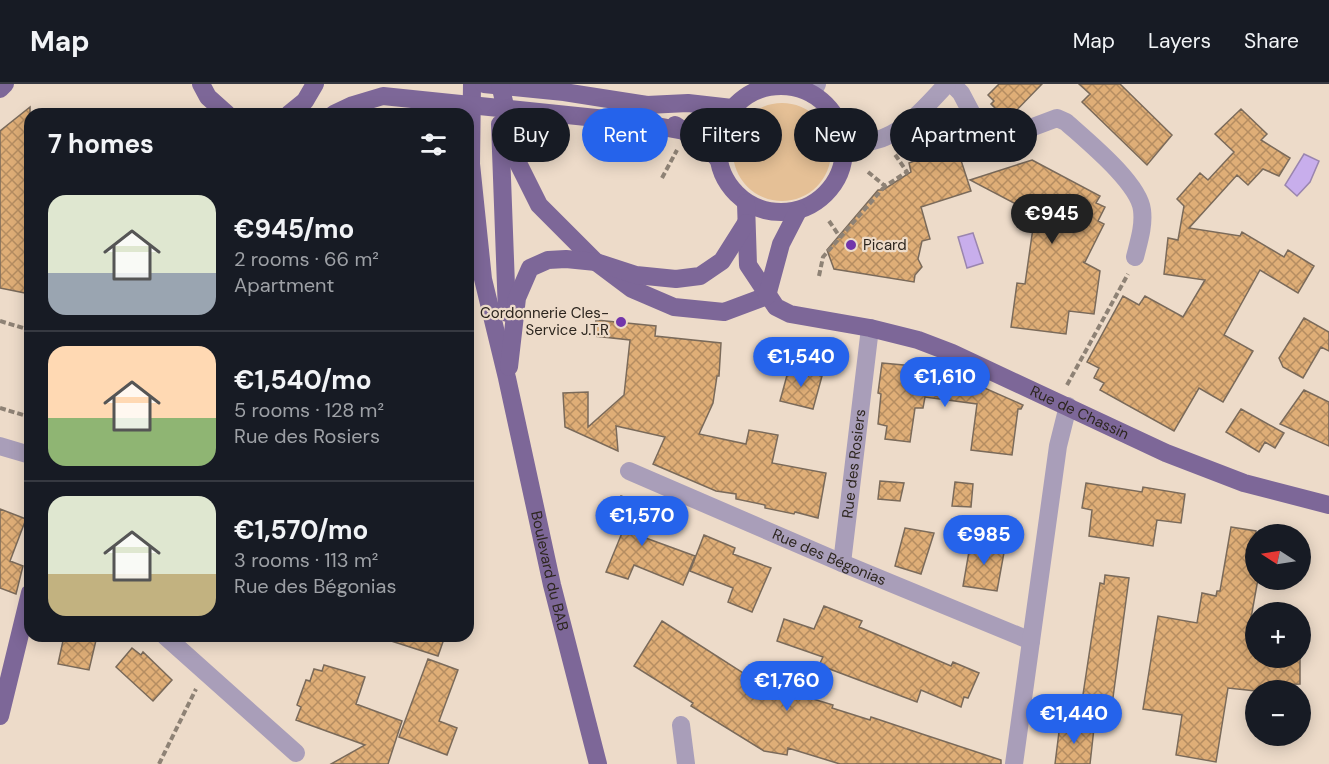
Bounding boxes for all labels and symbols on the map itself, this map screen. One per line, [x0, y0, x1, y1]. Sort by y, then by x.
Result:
pin: €945 [1016, 194, 1088, 245]
place label: Picard [863, 235, 907, 255]
marker: Picard [844, 238, 858, 252]
place label: Cordonnerie Cles- Service J.T.R [480, 303, 609, 340]
marker: Cordonnerie Cles- Service J.T.R [614, 315, 628, 329]
pin: €1,540 [752, 337, 850, 388]
pin: €1,610 [896, 357, 994, 408]
street label: Rue de Chassin [1027, 381, 1132, 444]
street label: Rue des Rosiers [837, 408, 870, 519]
pin: €1,570 [593, 496, 691, 547]
street label: Boulevard du BAB [526, 509, 573, 633]
pin: €985 [948, 515, 1020, 566]
street label: Rue des Bégonias [769, 524, 889, 590]
north arrow [1245, 524, 1311, 590]
pin: €1,760 [738, 661, 836, 712]
pin: €1,440 [1025, 694, 1123, 745]

